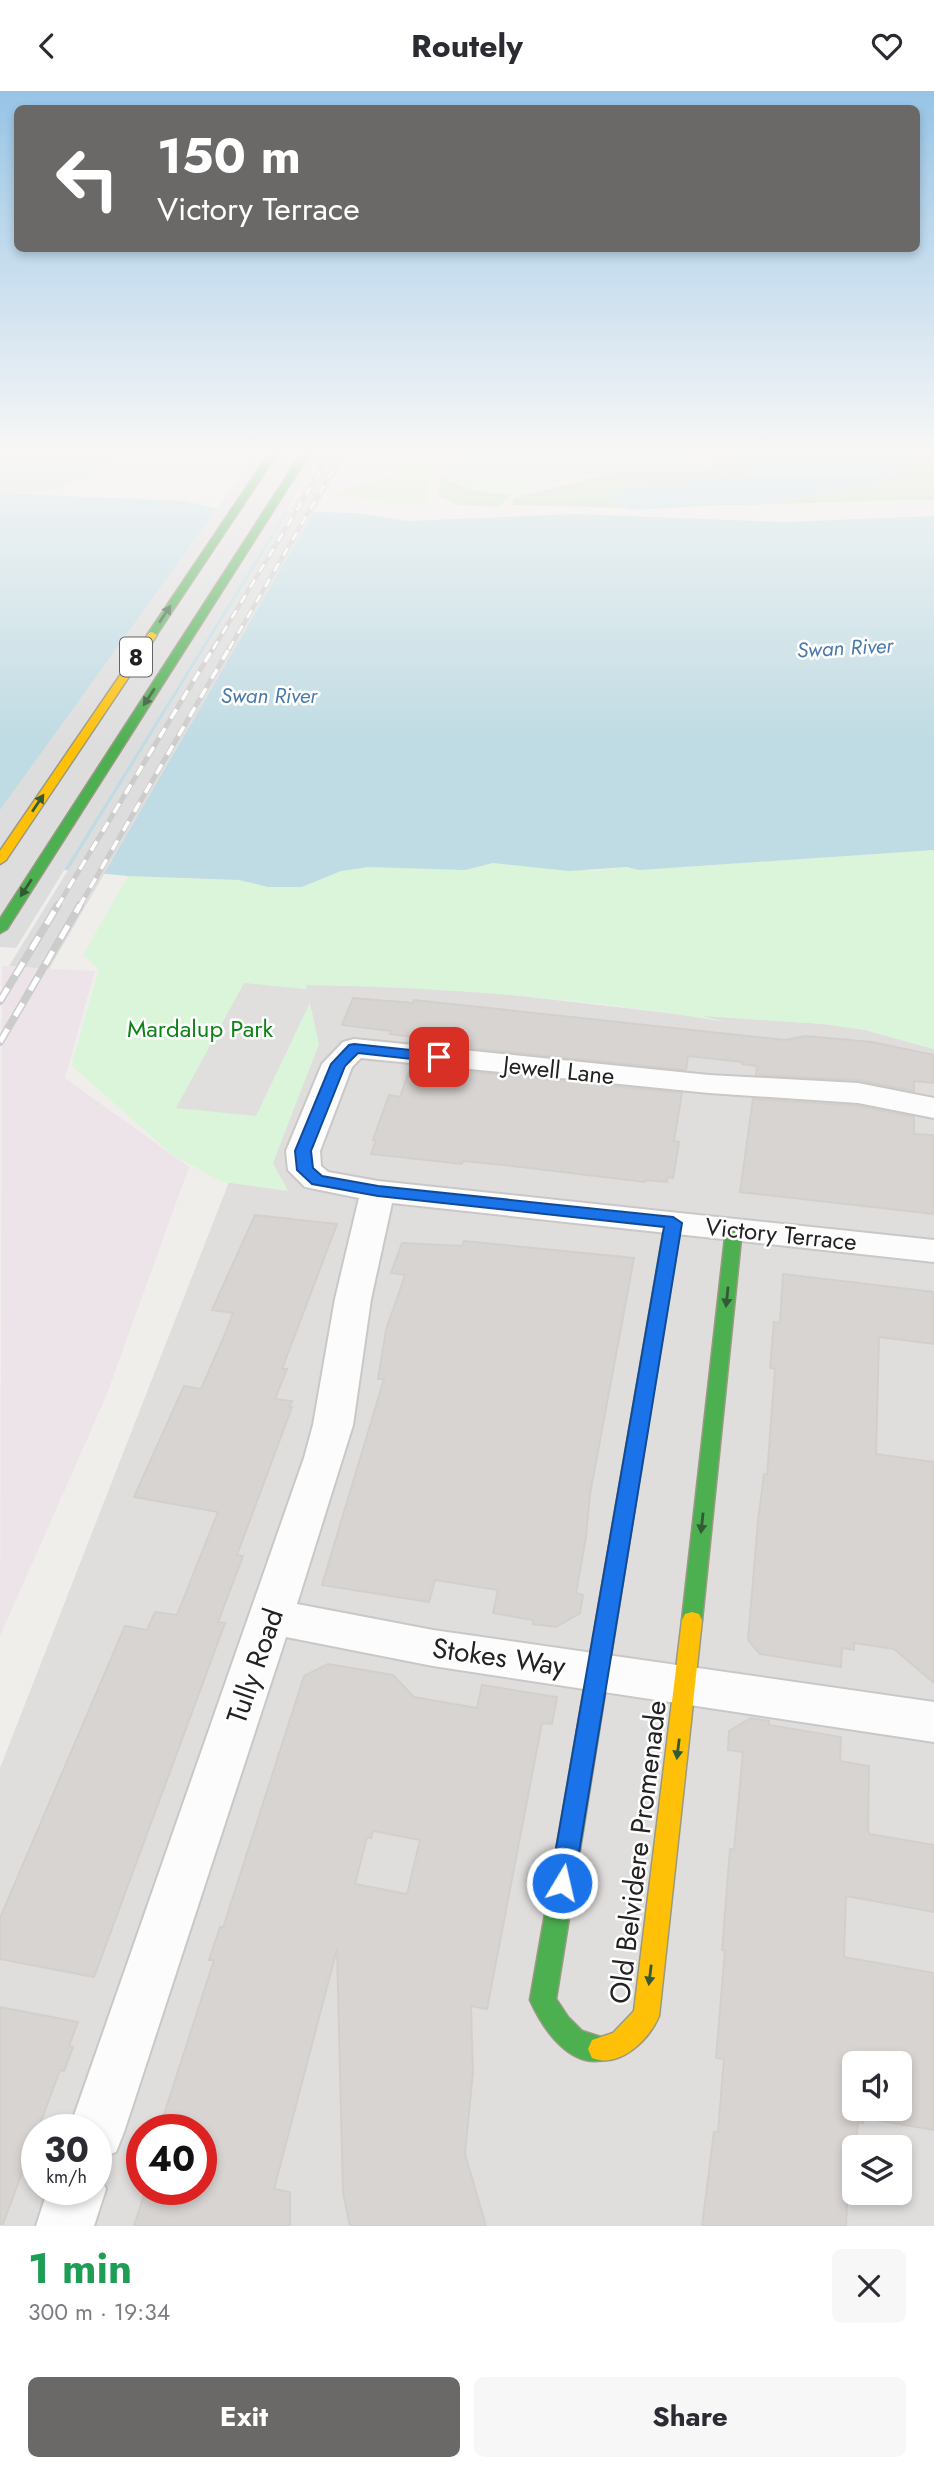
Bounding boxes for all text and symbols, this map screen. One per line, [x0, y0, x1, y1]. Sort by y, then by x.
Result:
text: Routely [411, 23, 523, 69]
icon: back [28, 27, 66, 65]
icon: heart [868, 27, 906, 65]
text: 150 m [157, 121, 301, 191]
icon: left [42, 133, 133, 224]
text: Victory Terrace [157, 186, 360, 232]
one-way arrow [158, 605, 172, 623]
water label: Swan River [796, 630, 895, 666]
road number: 8 [120, 637, 152, 677]
water label: Swan River [221, 681, 318, 711]
one-way arrow [142, 688, 156, 706]
one-way arrow [31, 794, 45, 812]
one-way arrow [20, 879, 33, 898]
park label: Mardalup Park [127, 1011, 274, 1046]
pin [409, 1027, 469, 1087]
icon: arrive [420, 1038, 458, 1076]
street label: Jewell Lane [499, 1046, 616, 1093]
street label: Victory Terrace [704, 1209, 858, 1259]
one-way arrow [721, 1286, 732, 1308]
one-way arrow [697, 1512, 708, 1534]
street label: Tully Road [216, 1603, 294, 1729]
street label: Stokes Way [430, 1627, 569, 1687]
street label: Old Belvidere Promenade [599, 1698, 677, 2006]
one-way arrow [672, 1739, 683, 1761]
position arrow [525, 1846, 599, 1920]
one-way arrow [645, 1964, 656, 1986]
map controls [842, 2051, 912, 2205]
button: sound [842, 2051, 912, 2121]
speed limit sign: 40 [126, 2114, 217, 2205]
text: 30 [44, 2125, 89, 2175]
button: layers [842, 2135, 912, 2205]
text: km/h [46, 2164, 87, 2190]
text: 1 min [28, 2238, 132, 2299]
button: close [832, 2249, 906, 2323]
text: 300 m · 19:34 [28, 2295, 170, 2329]
button: Exit [28, 2377, 460, 2457]
button: Share [474, 2377, 906, 2457]

